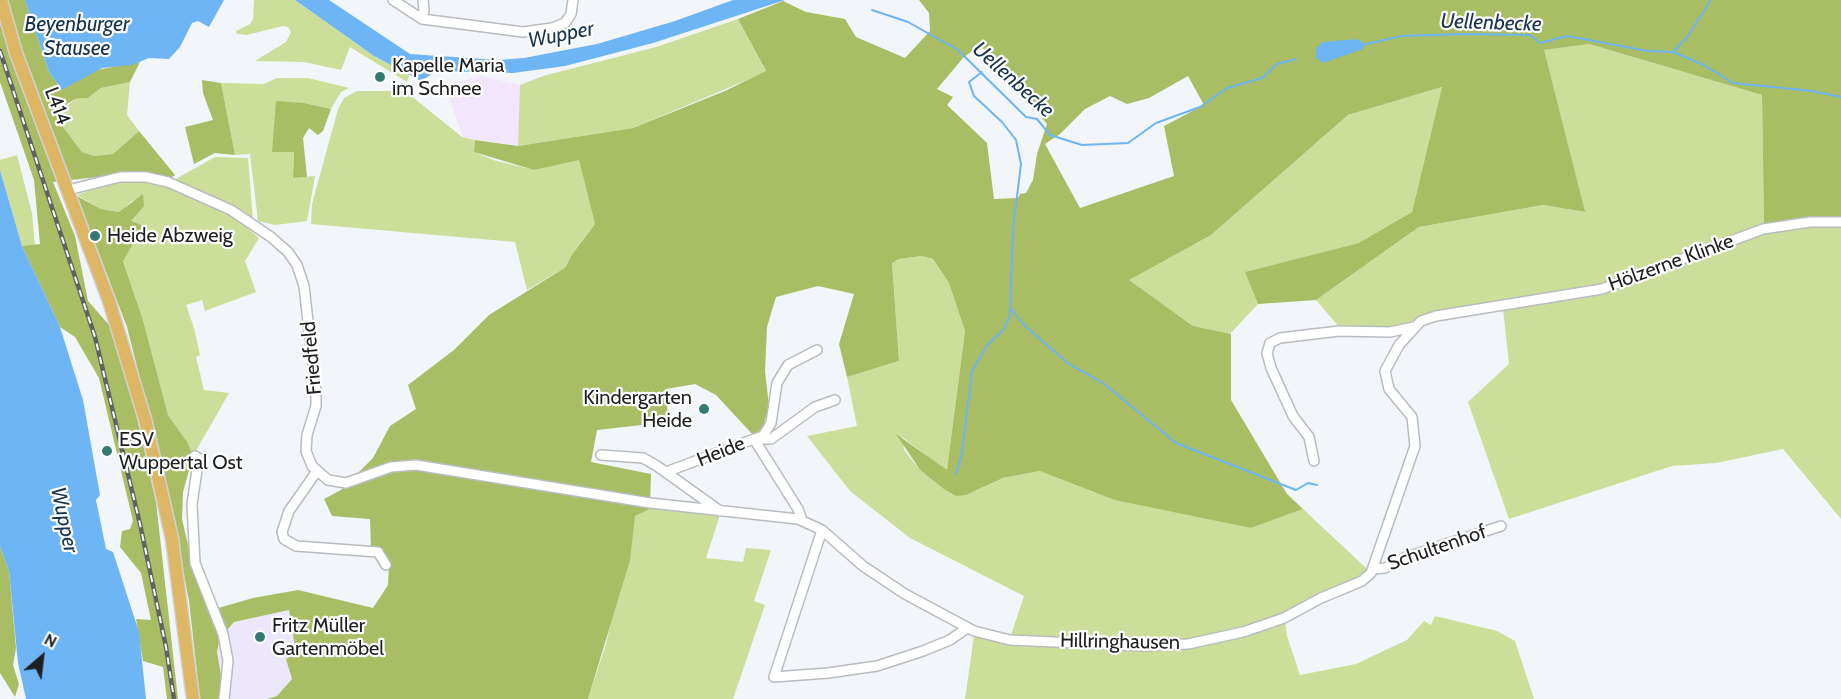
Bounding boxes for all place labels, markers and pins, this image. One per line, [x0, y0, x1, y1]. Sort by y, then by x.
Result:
place label: Kapelle Maria im Schnee [392, 54, 504, 101]
marker: Kapelle Maria im Schnee [373, 70, 387, 84]
place label: Heide Abzweig [107, 224, 233, 248]
marker: Heide Abzweig [88, 229, 102, 243]
place label: Kindergarten Heide [583, 386, 692, 433]
marker: Kindergarten Heide [697, 402, 711, 416]
place label: ESV Wuppertal Ost [119, 428, 243, 475]
marker: ESV Wuppertal Ost [100, 444, 114, 458]
place label: Fritz Müller Gartenmöbel [272, 614, 384, 661]
marker: Fritz Müller Gartenmöbel [253, 630, 267, 644]

